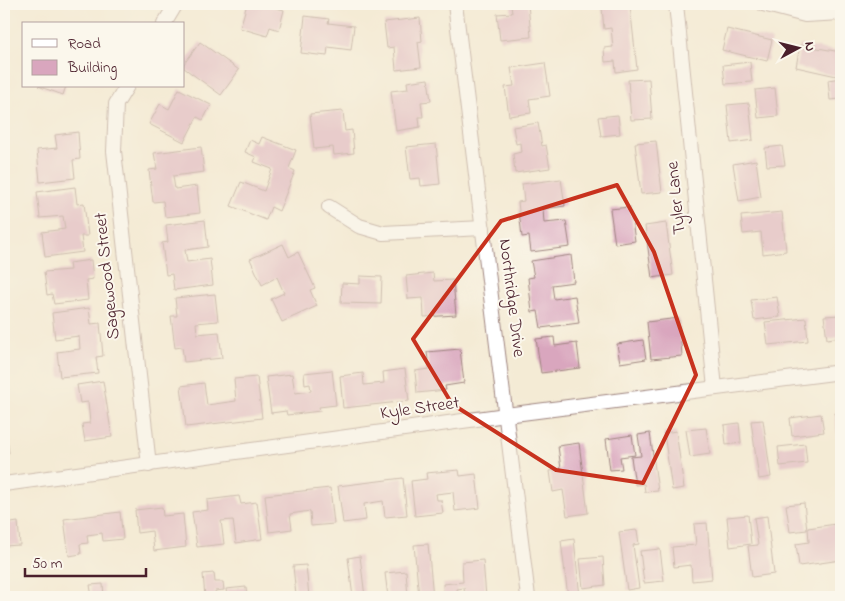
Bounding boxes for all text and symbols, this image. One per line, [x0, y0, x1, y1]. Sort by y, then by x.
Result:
legend [22, 22, 185, 88]
north arrow [772, 22, 822, 72]
text: Road [68, 33, 101, 55]
text: N [798, 41, 820, 53]
text: Building [67, 57, 117, 80]
street label: Tyler Lane [660, 159, 694, 236]
street label: Sagewood Street [88, 211, 129, 341]
street label: Northridge Drive [490, 237, 531, 360]
street label: Kyle Street [379, 391, 461, 427]
scale bar [25, 546, 146, 578]
text: 50 m [32, 553, 63, 575]

